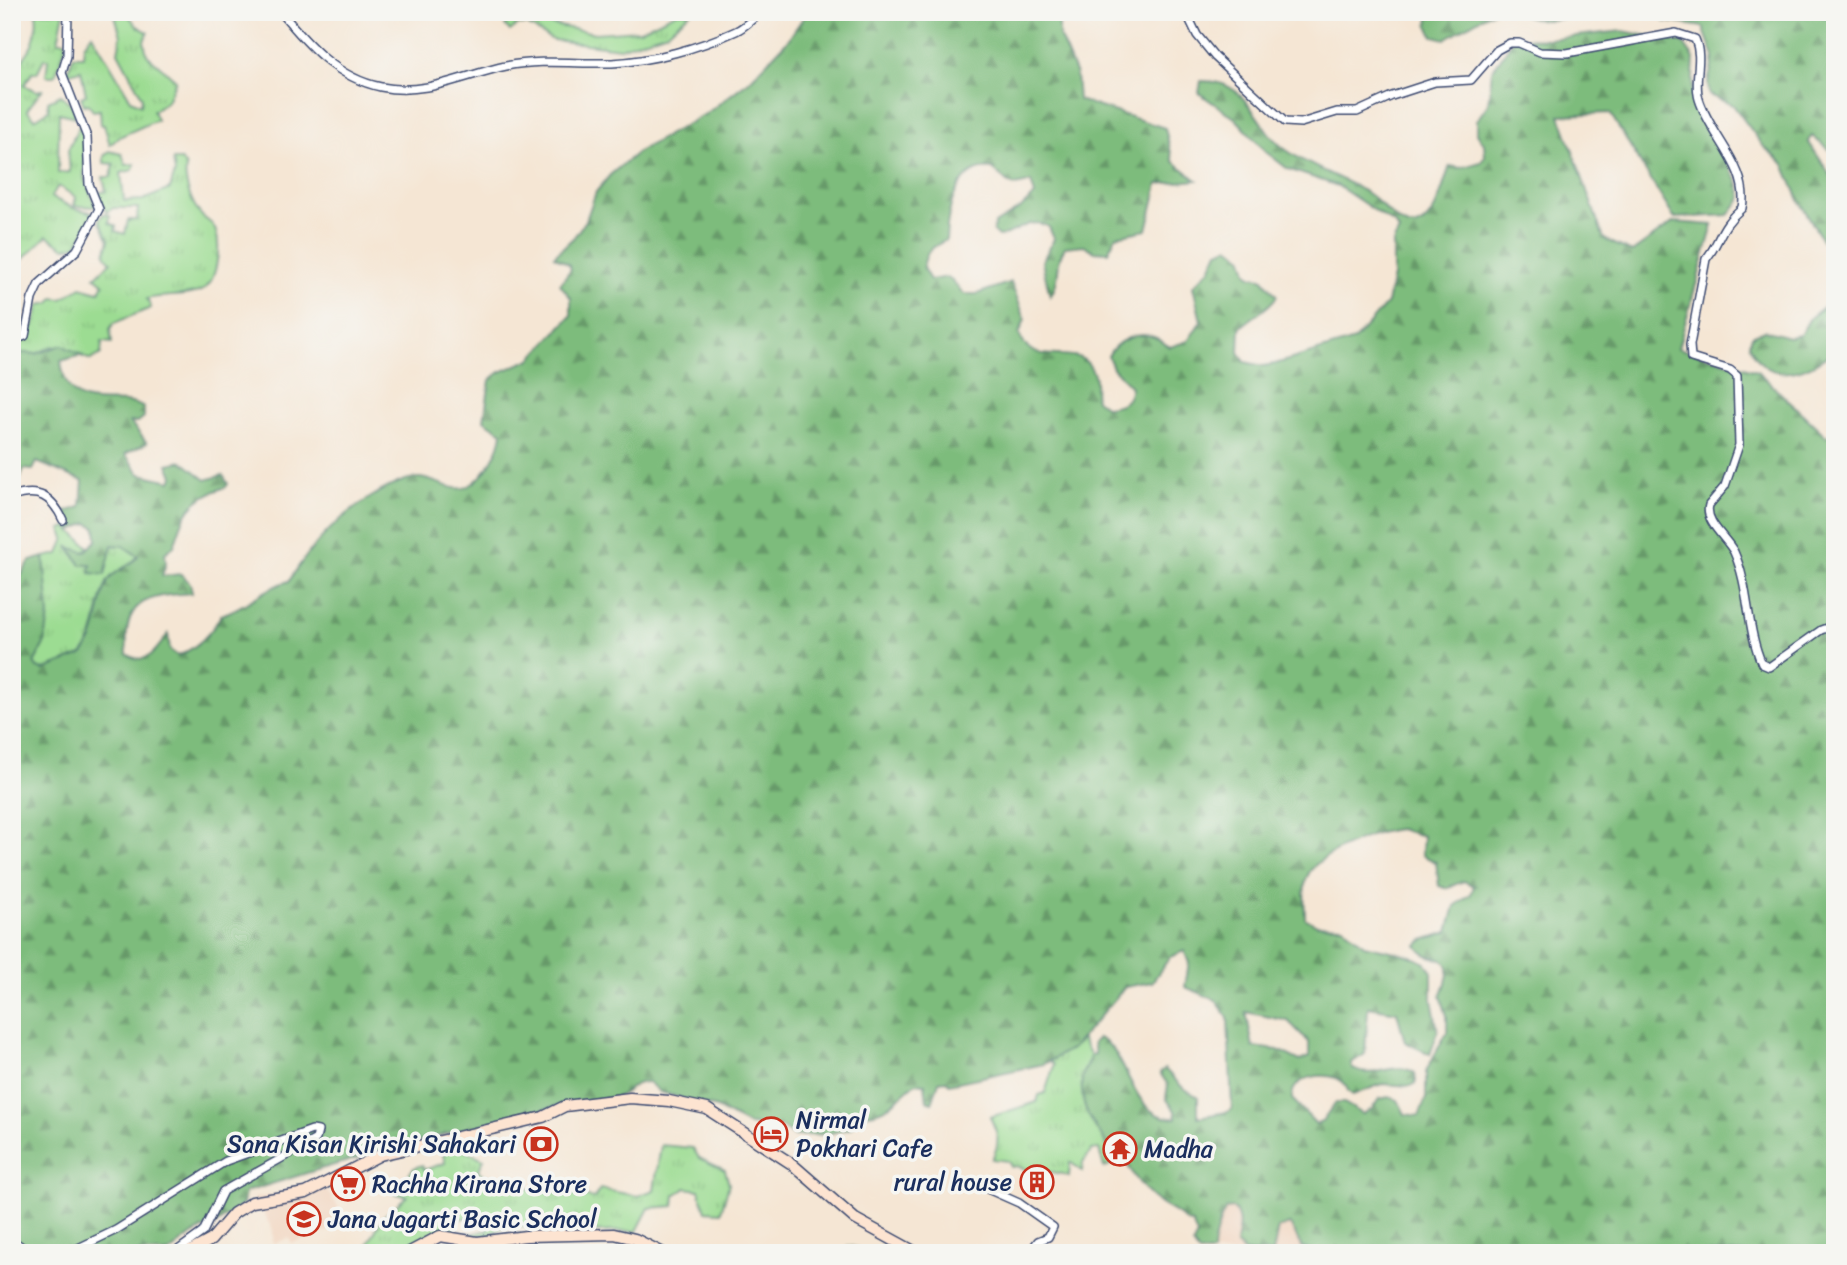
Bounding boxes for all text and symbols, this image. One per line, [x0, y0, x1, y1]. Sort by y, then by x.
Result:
place label: Nirmal Pokhari Cafe [796, 1099, 933, 1169]
hotel icon: Nirmal Pokhari Cafe [752, 1115, 790, 1153]
place label: Sana Kisan Kirishi Sahakari [227, 1123, 517, 1165]
bank icon: Sana Kisan Kirishi Sahakari [522, 1125, 560, 1163]
place label: Madha [1144, 1128, 1214, 1170]
temple icon: Madha [1101, 1130, 1139, 1168]
place label: rural house [894, 1161, 1012, 1203]
place label: Rachha Kirana Store [372, 1163, 587, 1205]
building icon: rural house [1018, 1163, 1056, 1201]
supermarket icon: Rachha Kirana Store [329, 1165, 367, 1203]
place label: Jana Jagarti Basic School [327, 1198, 598, 1240]
school or university icon: Jana Jagarti Basic School [285, 1200, 323, 1238]

